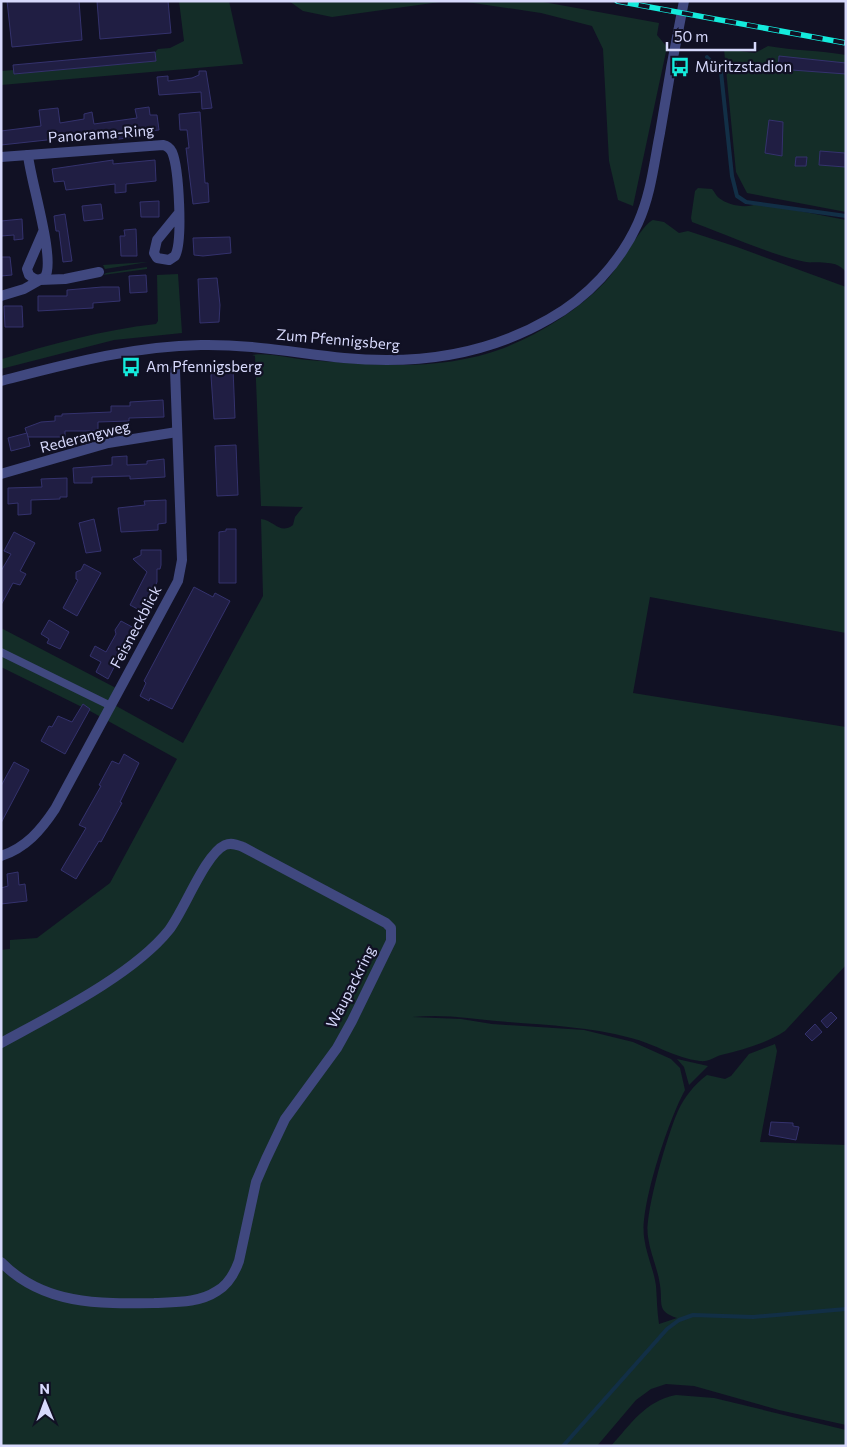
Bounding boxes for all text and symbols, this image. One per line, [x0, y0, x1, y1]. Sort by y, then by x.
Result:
scale bar [667, 20, 754, 52]
text: 50 m [674, 27, 708, 45]
bus stop icon: Müritzstadion [669, 56, 691, 78]
place label: Müritzstadion [695, 57, 792, 75]
street label: Panorama-Ring [47, 120, 155, 146]
street label: Zum Pfennigsberg [275, 325, 401, 353]
bus stop icon: Am Pfennigsberg [120, 356, 142, 378]
place label: Am Pfennigsberg [146, 357, 262, 375]
street label: Rederangweg [38, 416, 132, 456]
street label: Feisneckblick [106, 582, 164, 671]
street label: Waupackring [322, 943, 378, 1031]
north arrow [20, 1377, 70, 1427]
text: N [39, 1380, 50, 1397]

